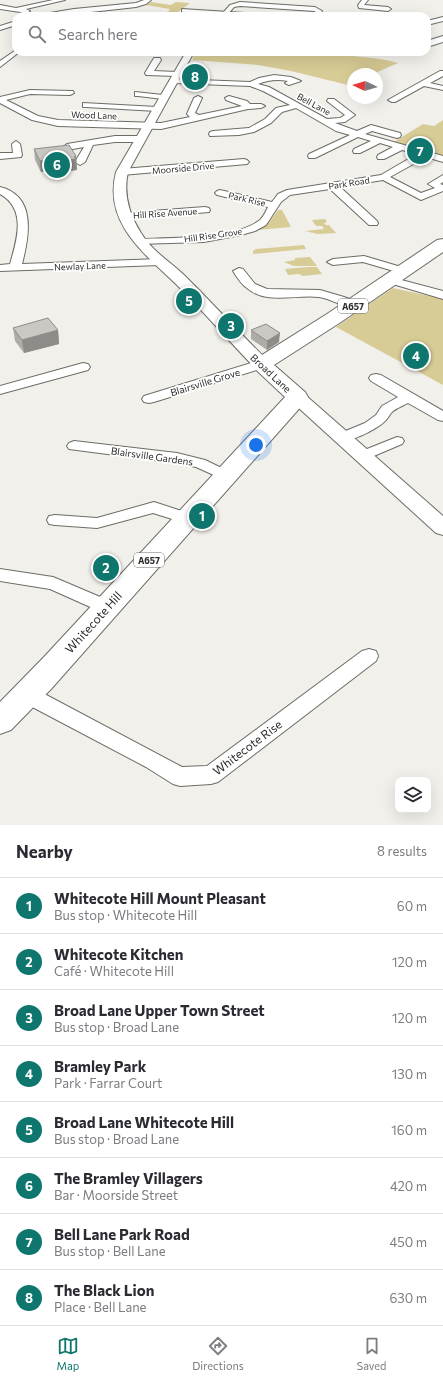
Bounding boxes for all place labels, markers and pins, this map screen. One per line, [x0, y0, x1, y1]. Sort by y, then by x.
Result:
pin: 8 [182, 62, 208, 92]
pin: 7 [407, 136, 433, 166]
pin: 6 [44, 150, 70, 180]
pin: 5 [176, 286, 202, 316]
pin: 3 [218, 311, 244, 341]
pin: 4 [403, 341, 429, 371]
pin: 1 [189, 501, 215, 531]
pin: 2 [93, 553, 119, 583]

